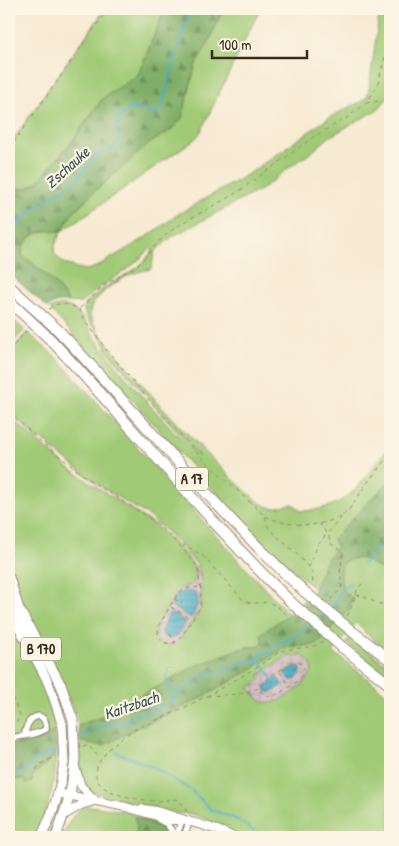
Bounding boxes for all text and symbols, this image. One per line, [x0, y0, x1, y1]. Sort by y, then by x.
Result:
scale bar [212, 28, 306, 60]
text: 100 m [219, 34, 252, 55]
water label: Zschauke [40, 141, 94, 193]
road number: A 17 [176, 468, 208, 490]
road number: B 170 [21, 638, 61, 661]
water label: Kaitzbach [101, 685, 162, 725]

